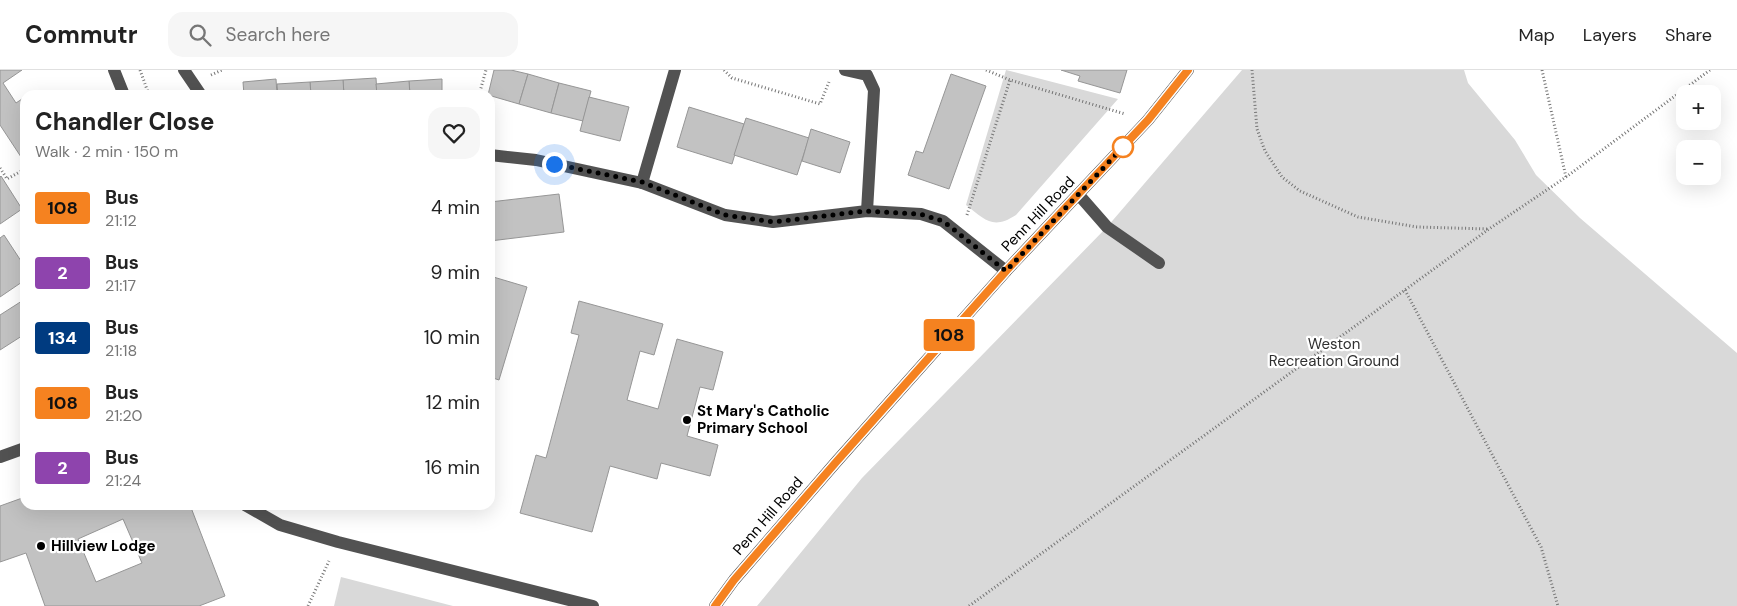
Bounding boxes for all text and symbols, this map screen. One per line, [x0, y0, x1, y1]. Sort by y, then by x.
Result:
search box [168, 12, 518, 57]
text: Commutr [25, 19, 138, 50]
icon: search [186, 21, 214, 49]
text: Search here [226, 22, 330, 47]
text: Map [1519, 23, 1555, 47]
text: Layers [1583, 23, 1637, 47]
text: Share [1665, 23, 1712, 47]
map controls [1676, 85, 1721, 185]
button: + [1676, 85, 1721, 130]
text: Chandler Close [35, 106, 214, 137]
button: heart [428, 107, 480, 159]
unlabelled marker [1112, 136, 1134, 158]
button: − [1676, 140, 1721, 185]
text: Walk · 2 min · 150 m [35, 141, 178, 162]
your location [542, 152, 567, 177]
street label: Penn Hill Road [997, 172, 1079, 256]
text: Bus [105, 185, 139, 210]
text: 4 min [431, 195, 480, 220]
text: 108 [47, 196, 78, 220]
text: 21:12 [105, 210, 137, 231]
text: Bus [105, 250, 139, 275]
text: 9 min [431, 260, 480, 285]
text: 2 [57, 261, 68, 285]
text: 21:17 [105, 275, 136, 296]
text: Bus [105, 315, 139, 340]
line badge: 108 [920, 319, 978, 351]
text: 108 [934, 323, 964, 347]
text: 10 min [424, 325, 480, 350]
text: 134 [48, 326, 77, 350]
park label: Weston Recreation Ground [1269, 334, 1399, 371]
text: 21:18 [105, 340, 137, 361]
text: Bus [105, 380, 139, 405]
text: 12 min [426, 390, 480, 415]
text: 108 [47, 391, 78, 415]
place label: St Mary's Catholic Primary School [697, 401, 830, 438]
text: 21:20 [105, 405, 142, 426]
marker: St Mary's Catholic Primary School [681, 414, 693, 426]
text: Bus [105, 445, 139, 470]
text: 16 min [425, 455, 480, 480]
text: 2 [57, 456, 68, 480]
text: 21:24 [105, 470, 141, 491]
street label: Penn Hill Road [728, 473, 808, 559]
place label: Hillview Lodge [51, 536, 156, 556]
marker: Hillview Lodge [35, 540, 47, 552]

